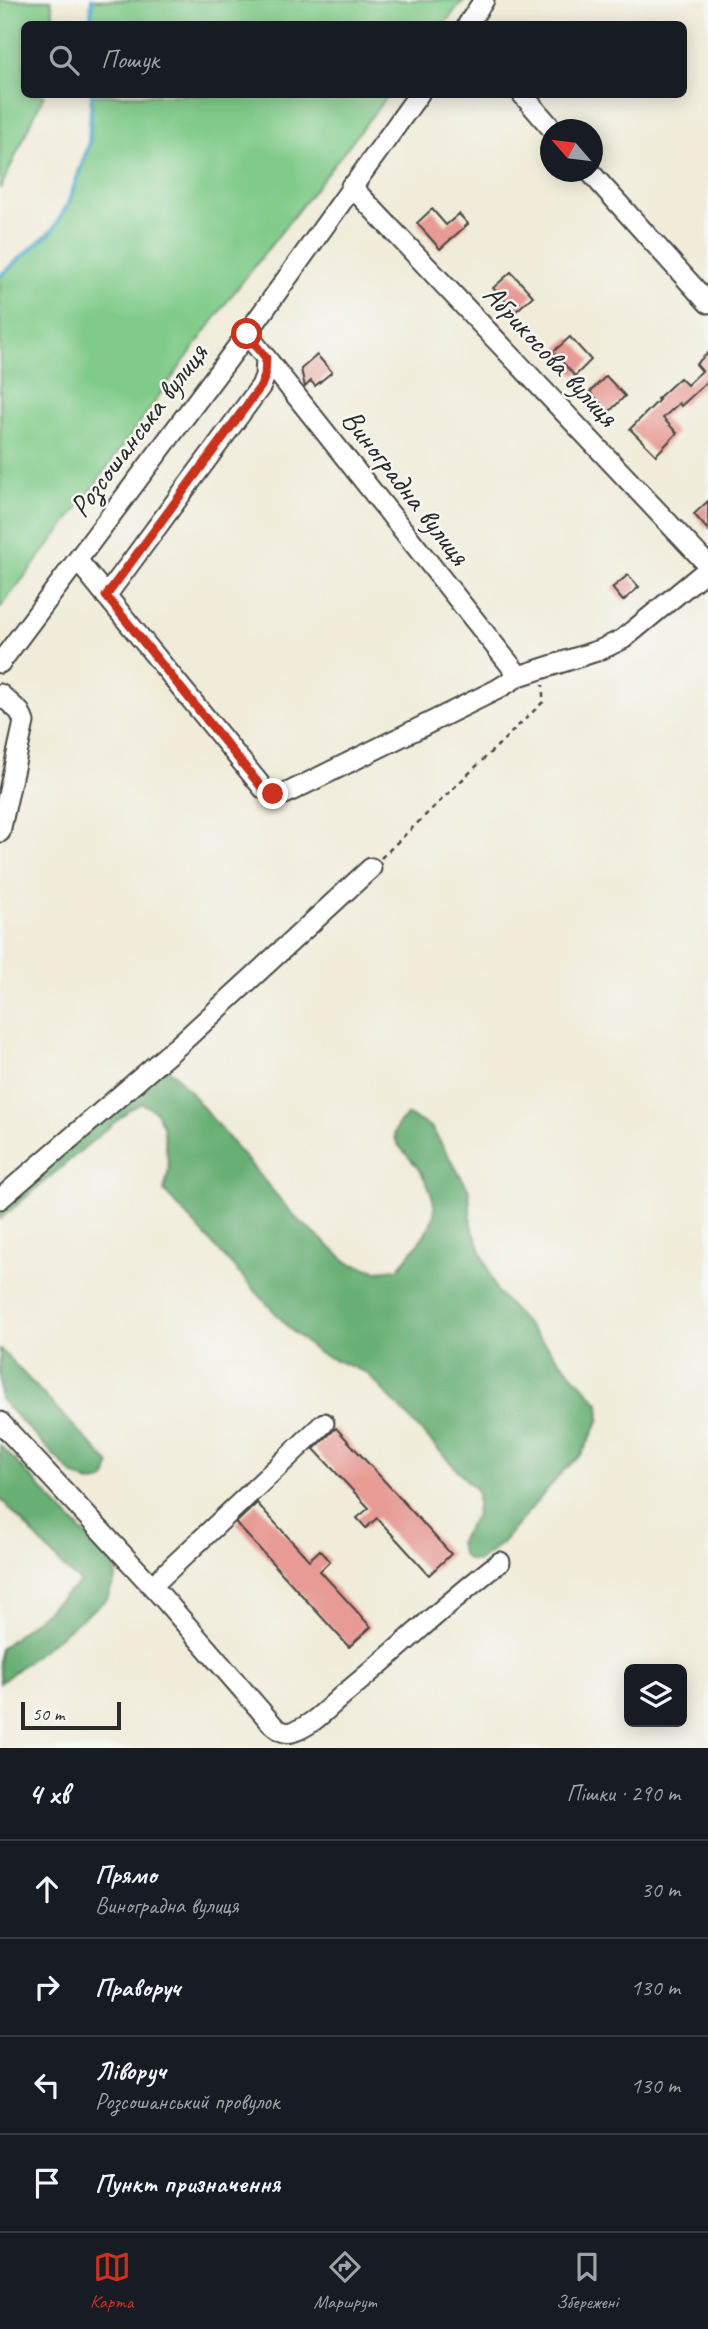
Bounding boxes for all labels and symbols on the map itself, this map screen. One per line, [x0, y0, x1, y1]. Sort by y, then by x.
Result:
north arrow [540, 119, 603, 182]
street label: Абрикосова вулиця [475, 276, 628, 435]
route start [231, 318, 262, 349]
street label: Розсошанська вулиця [60, 335, 216, 524]
street label: Виноградна вулиця [333, 401, 479, 573]
route end [257, 778, 288, 809]
scale bar [21, 1699, 121, 1731]

